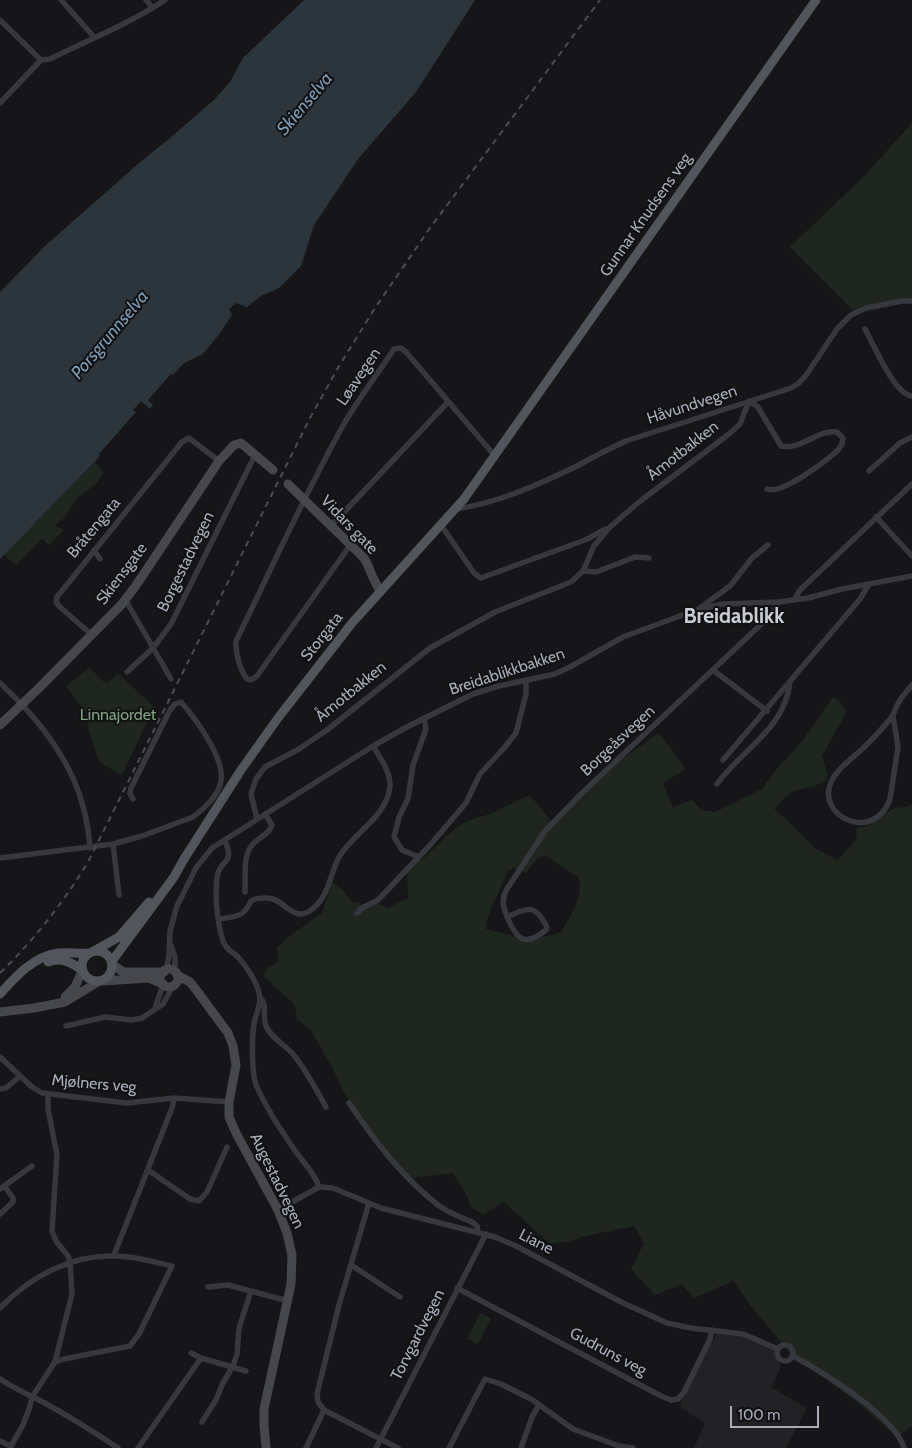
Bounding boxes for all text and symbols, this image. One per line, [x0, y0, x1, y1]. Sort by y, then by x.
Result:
water label: Skienselva [272, 68, 338, 140]
street label: Gunnar Knudsens veg [596, 150, 696, 280]
water label: Porsgrunnselva [67, 286, 153, 384]
street label: Løavegen [333, 345, 385, 409]
street label: Håvundvegen [645, 381, 739, 429]
street label: Åmotbakken [643, 417, 723, 485]
street label: Vidars gate [316, 491, 382, 559]
street label: Bråtengata [63, 494, 125, 562]
street label: Borgestadvegen [153, 509, 219, 615]
street label: Skiensgate [92, 539, 152, 609]
district label: Breidablikk [684, 604, 784, 630]
street label: Storgata [297, 609, 347, 665]
street label: Breidablikkbakken [447, 644, 567, 700]
street label: Åmotbakken [312, 658, 390, 726]
street label: Borgeåsvegen [577, 702, 659, 780]
park label: Linnajordet [80, 705, 156, 725]
street label: Mjølners veg [51, 1071, 137, 1097]
street label: Augestadvegen [246, 1130, 308, 1232]
street label: Liane [516, 1225, 556, 1259]
street label: Torvgardvegen [387, 1286, 449, 1384]
street label: Gudruns veg [566, 1324, 650, 1380]
scale bar [732, 1396, 821, 1428]
text: 100 m [738, 1406, 780, 1424]

